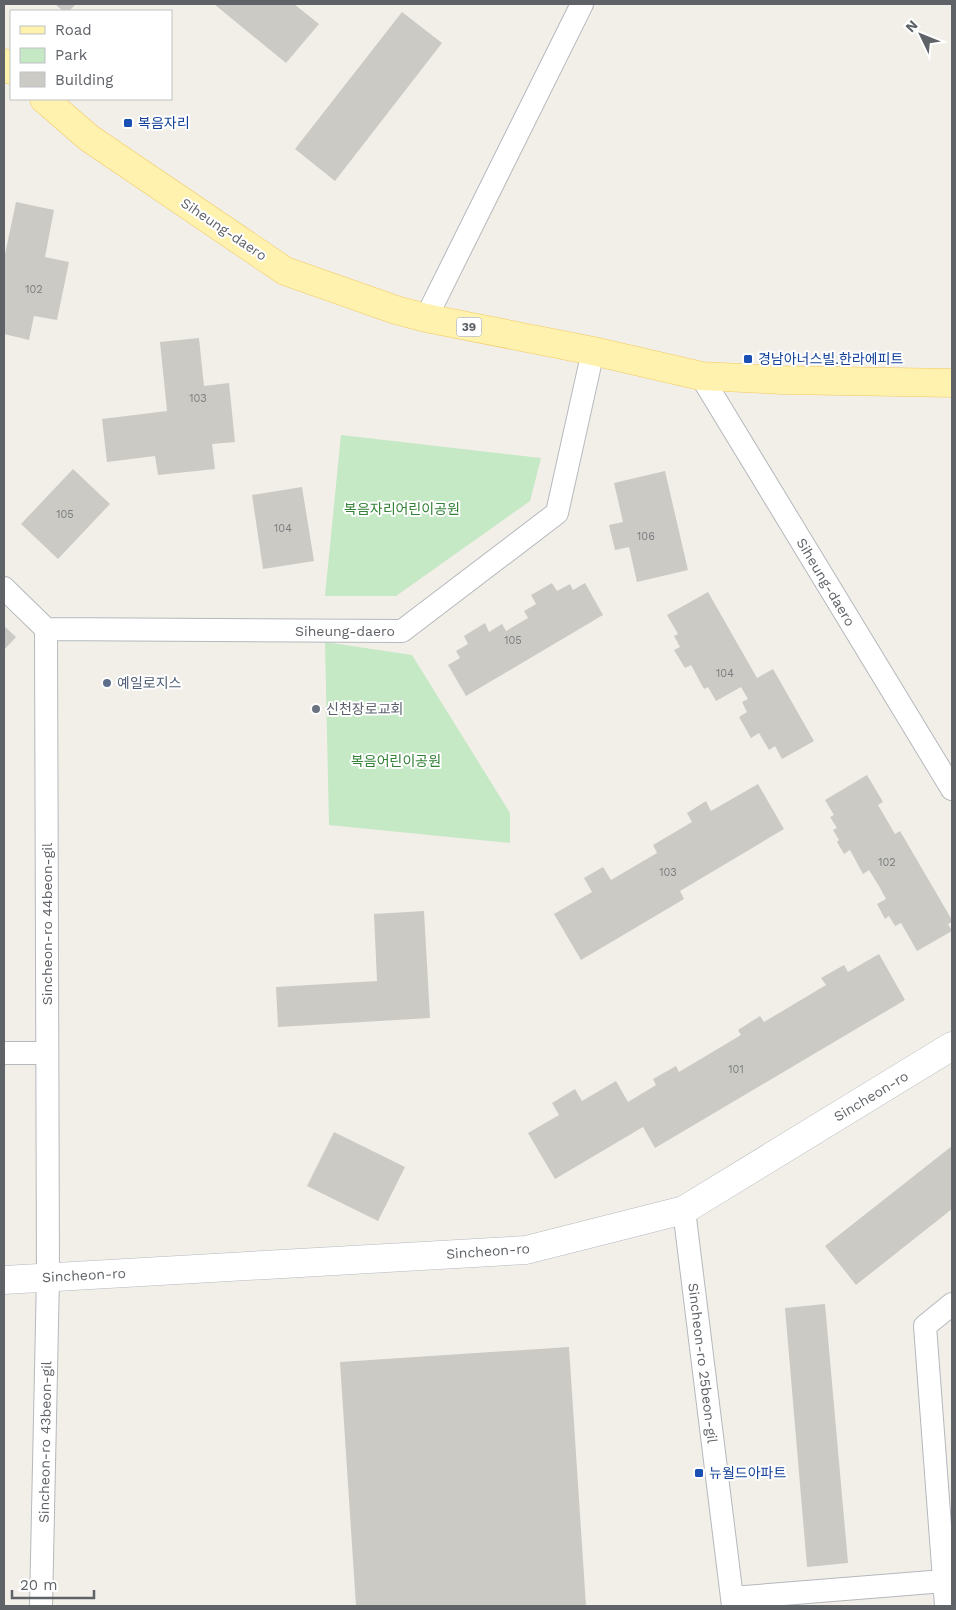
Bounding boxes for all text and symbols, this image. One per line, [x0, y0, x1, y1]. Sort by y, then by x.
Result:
legend [10, 10, 172, 100]
north arrow [896, 10, 946, 60]
text: N [902, 17, 921, 35]
text: Road [55, 21, 92, 39]
text: Park [55, 46, 88, 64]
text: Building [55, 71, 113, 89]
place label: 복음자리 [138, 115, 190, 131]
marker: 복음자리 [122, 117, 134, 129]
street label: Siheung-daero [178, 194, 270, 264]
house number: 102 [25, 283, 43, 296]
road number: 39 [456, 318, 482, 337]
place label: 경남아너스빌.한라에피트 [758, 351, 904, 367]
marker: 경남아너스빌.한라에피트 [742, 353, 754, 365]
house number: 103 [189, 392, 207, 405]
park label: 복음자리어린이공원 [344, 501, 460, 517]
house number: 105 [56, 508, 74, 521]
house number: 104 [274, 522, 292, 535]
house number: 106 [637, 530, 655, 543]
street label: Siheung-daero [793, 535, 859, 629]
street label: Siheung-daero [295, 623, 395, 639]
house number: 105 [504, 634, 522, 647]
house number: 104 [716, 667, 734, 680]
place label: 예일로지스 [117, 675, 182, 691]
marker: 예일로지스 [101, 677, 113, 689]
place label: 신천장로교회 [326, 701, 403, 717]
marker: 신천장로교회 [310, 703, 322, 715]
park label: 복음어린이공원 [351, 753, 441, 769]
street label: Sincheon-ro 44beon-gil [39, 842, 55, 1005]
house number: 102 [878, 856, 896, 869]
house number: 103 [659, 866, 677, 879]
house number: 101 [728, 1063, 744, 1076]
street label: Sincheon-ro [831, 1068, 911, 1124]
street label: Sincheon-ro [446, 1240, 530, 1262]
street label: Sincheon-ro [42, 1265, 126, 1285]
street label: Sincheon-ro 25beon-gil [685, 1282, 721, 1445]
street label: Sincheon-ro 43beon-gil [36, 1360, 54, 1523]
place label: 뉴월드아파트 [709, 1465, 786, 1481]
marker: 뉴월드아파트 [693, 1467, 705, 1479]
scale bar [12, 1568, 95, 1600]
text: 20 m [20, 1576, 58, 1594]

